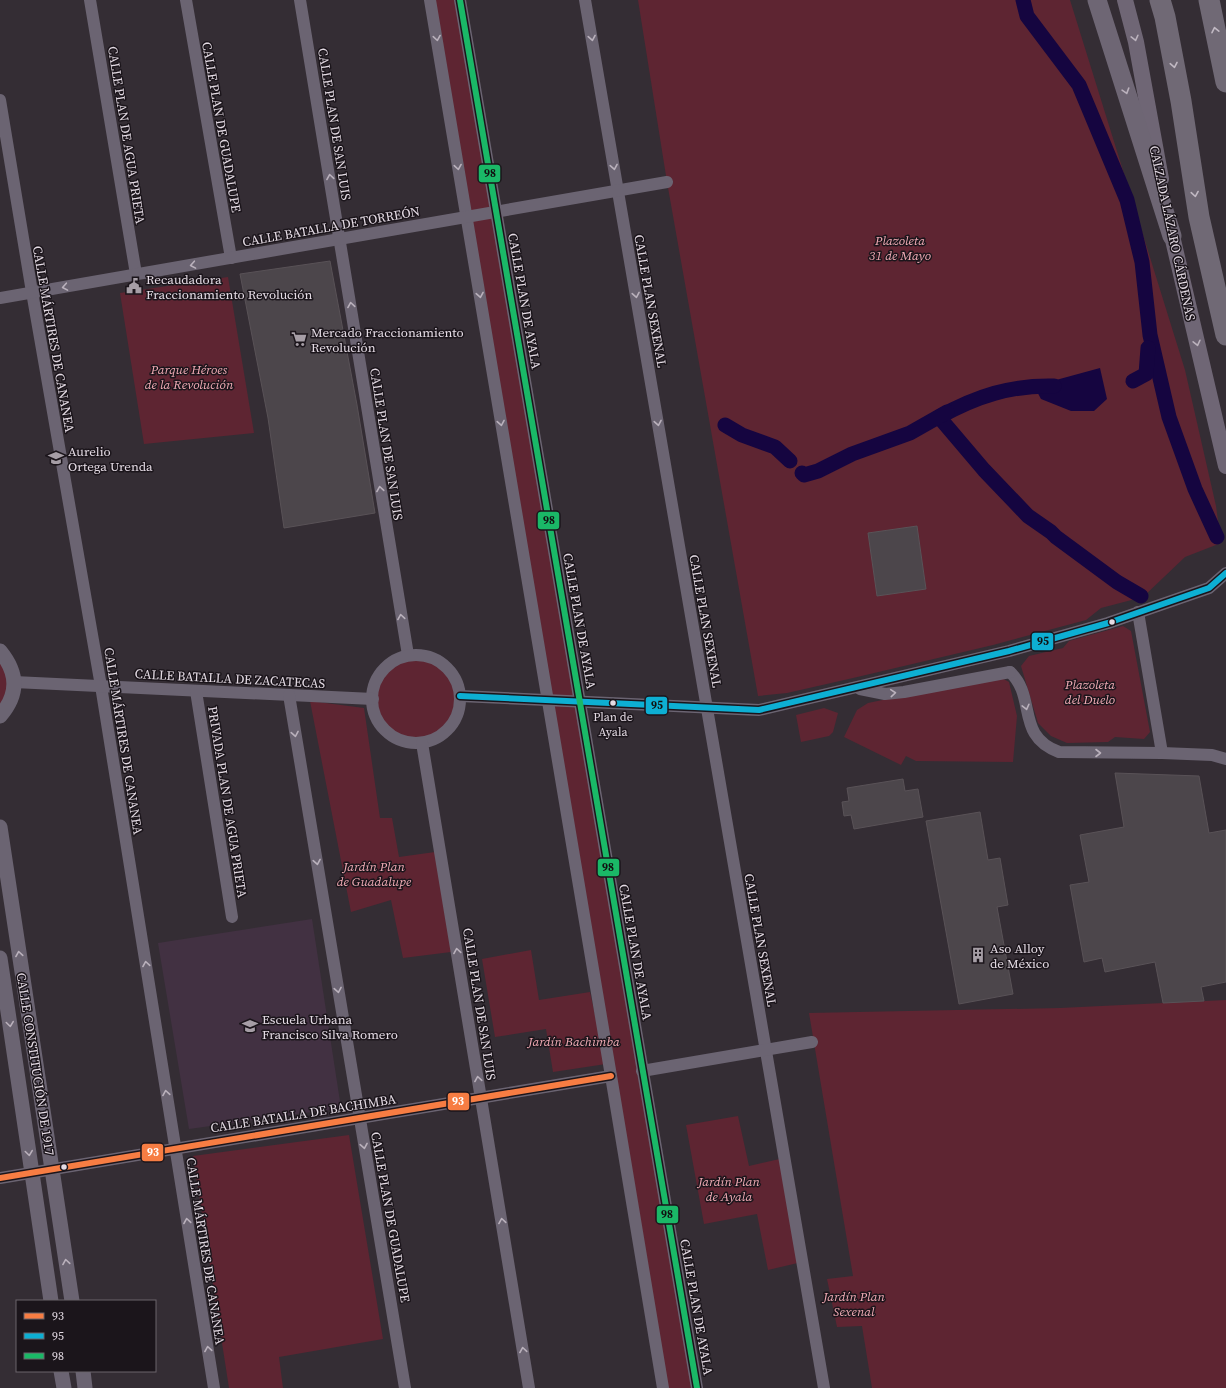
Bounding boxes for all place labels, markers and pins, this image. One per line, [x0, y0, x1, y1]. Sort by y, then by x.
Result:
place label: Recaudadora Fraccionamiento Revolución [146, 271, 312, 303]
public building icon: Recaudadora Fraccionamiento Revolución [125, 277, 143, 295]
place label: Mercado Fraccionamiento Revolución [311, 324, 464, 356]
supermarket icon: Mercado Fraccionamiento Revolución [290, 330, 308, 348]
place label: Aurelio Ortega Urenda [68, 443, 153, 475]
school or university icon: Aurelio Ortega Urenda [47, 449, 65, 467]
unlabelled marker [1107, 617, 1117, 627]
marker: Plan de Ayala [608, 698, 618, 708]
place label: Plan de Ayala [593, 709, 633, 740]
place label: Aso Alloy de México [990, 940, 1049, 972]
building icon: Aso Alloy de México [969, 946, 987, 964]
place label: Escuela Urbana Francisco Silva Romero [262, 1011, 398, 1043]
school or university icon: Escuela Urbana Francisco Silva Romero [241, 1017, 259, 1035]
unlabelled marker [59, 1162, 69, 1172]

